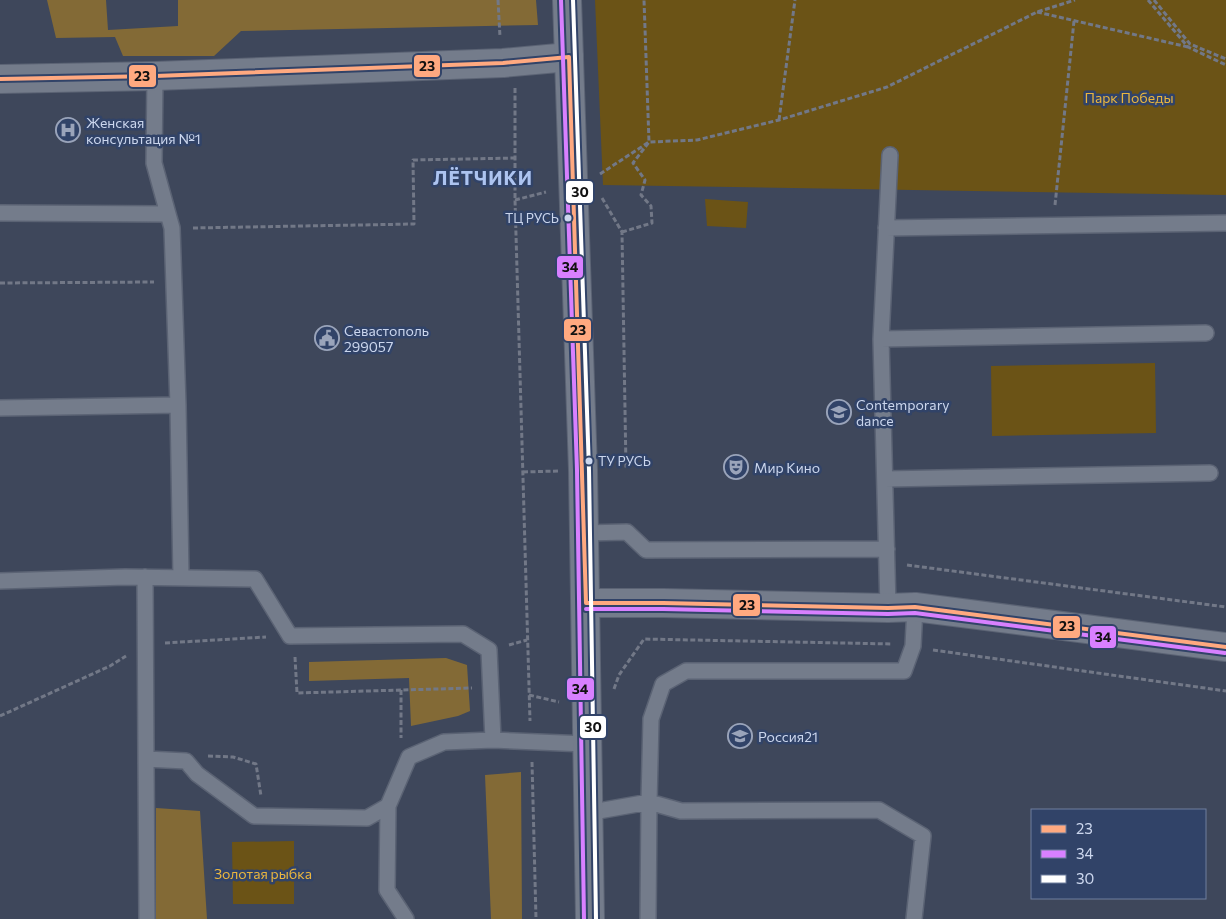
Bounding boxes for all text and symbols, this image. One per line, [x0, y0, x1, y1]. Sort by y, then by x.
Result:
line badge: 23 [413, 54, 441, 78]
text: 23 [419, 57, 435, 74]
line badge: 23 [128, 64, 157, 88]
text: 23 [134, 67, 150, 84]
park label: Парк Победы [1084, 89, 1174, 106]
place label: Женская консультация №1 [86, 114, 201, 147]
hospital icon: Женская консультация №1 [55, 117, 81, 143]
district label: ЛЁТЧИКИ [433, 166, 533, 189]
line badge: 30 [565, 180, 594, 204]
text: 30 [571, 183, 589, 200]
place label: ТЦ РУСЬ [505, 210, 559, 226]
marker: ТЦ РУСЬ [563, 213, 573, 223]
line badge: 34 [556, 255, 584, 279]
text: 34 [562, 258, 579, 275]
line badge: 23 [563, 318, 592, 342]
text: 23 [570, 321, 586, 338]
place label: Севастополь 299057 [344, 322, 429, 355]
public building icon: Севастополь 299057 [314, 325, 340, 351]
place label: Contemporary dance [856, 396, 949, 429]
school or university icon: Contemporary dance [826, 399, 852, 425]
place label: ТУ РУСЬ [598, 453, 651, 469]
theatre icon: Мир Кино [723, 454, 749, 480]
marker: ТУ РУСЬ [584, 456, 594, 466]
place label: Мир Кино [754, 459, 820, 476]
line badge: 23 [732, 593, 761, 617]
text: 23 [739, 596, 755, 613]
line badge: 23 [1052, 615, 1081, 639]
text: 23 [1059, 617, 1075, 634]
line badge: 34 [1089, 625, 1117, 649]
text: 34 [1095, 628, 1112, 645]
line badge: 34 [566, 677, 595, 701]
text: 34 [572, 680, 589, 697]
line badge: 30 [579, 715, 607, 739]
text: 30 [584, 718, 602, 735]
school or university icon: Россия21 [727, 723, 753, 749]
place label: Россия21 [758, 728, 818, 745]
legend [1031, 809, 1206, 899]
text: 23 [1076, 819, 1093, 837]
text: 34 [1076, 844, 1094, 862]
park label: Золотая рыбка [214, 865, 312, 882]
text: 30 [1076, 869, 1094, 887]

